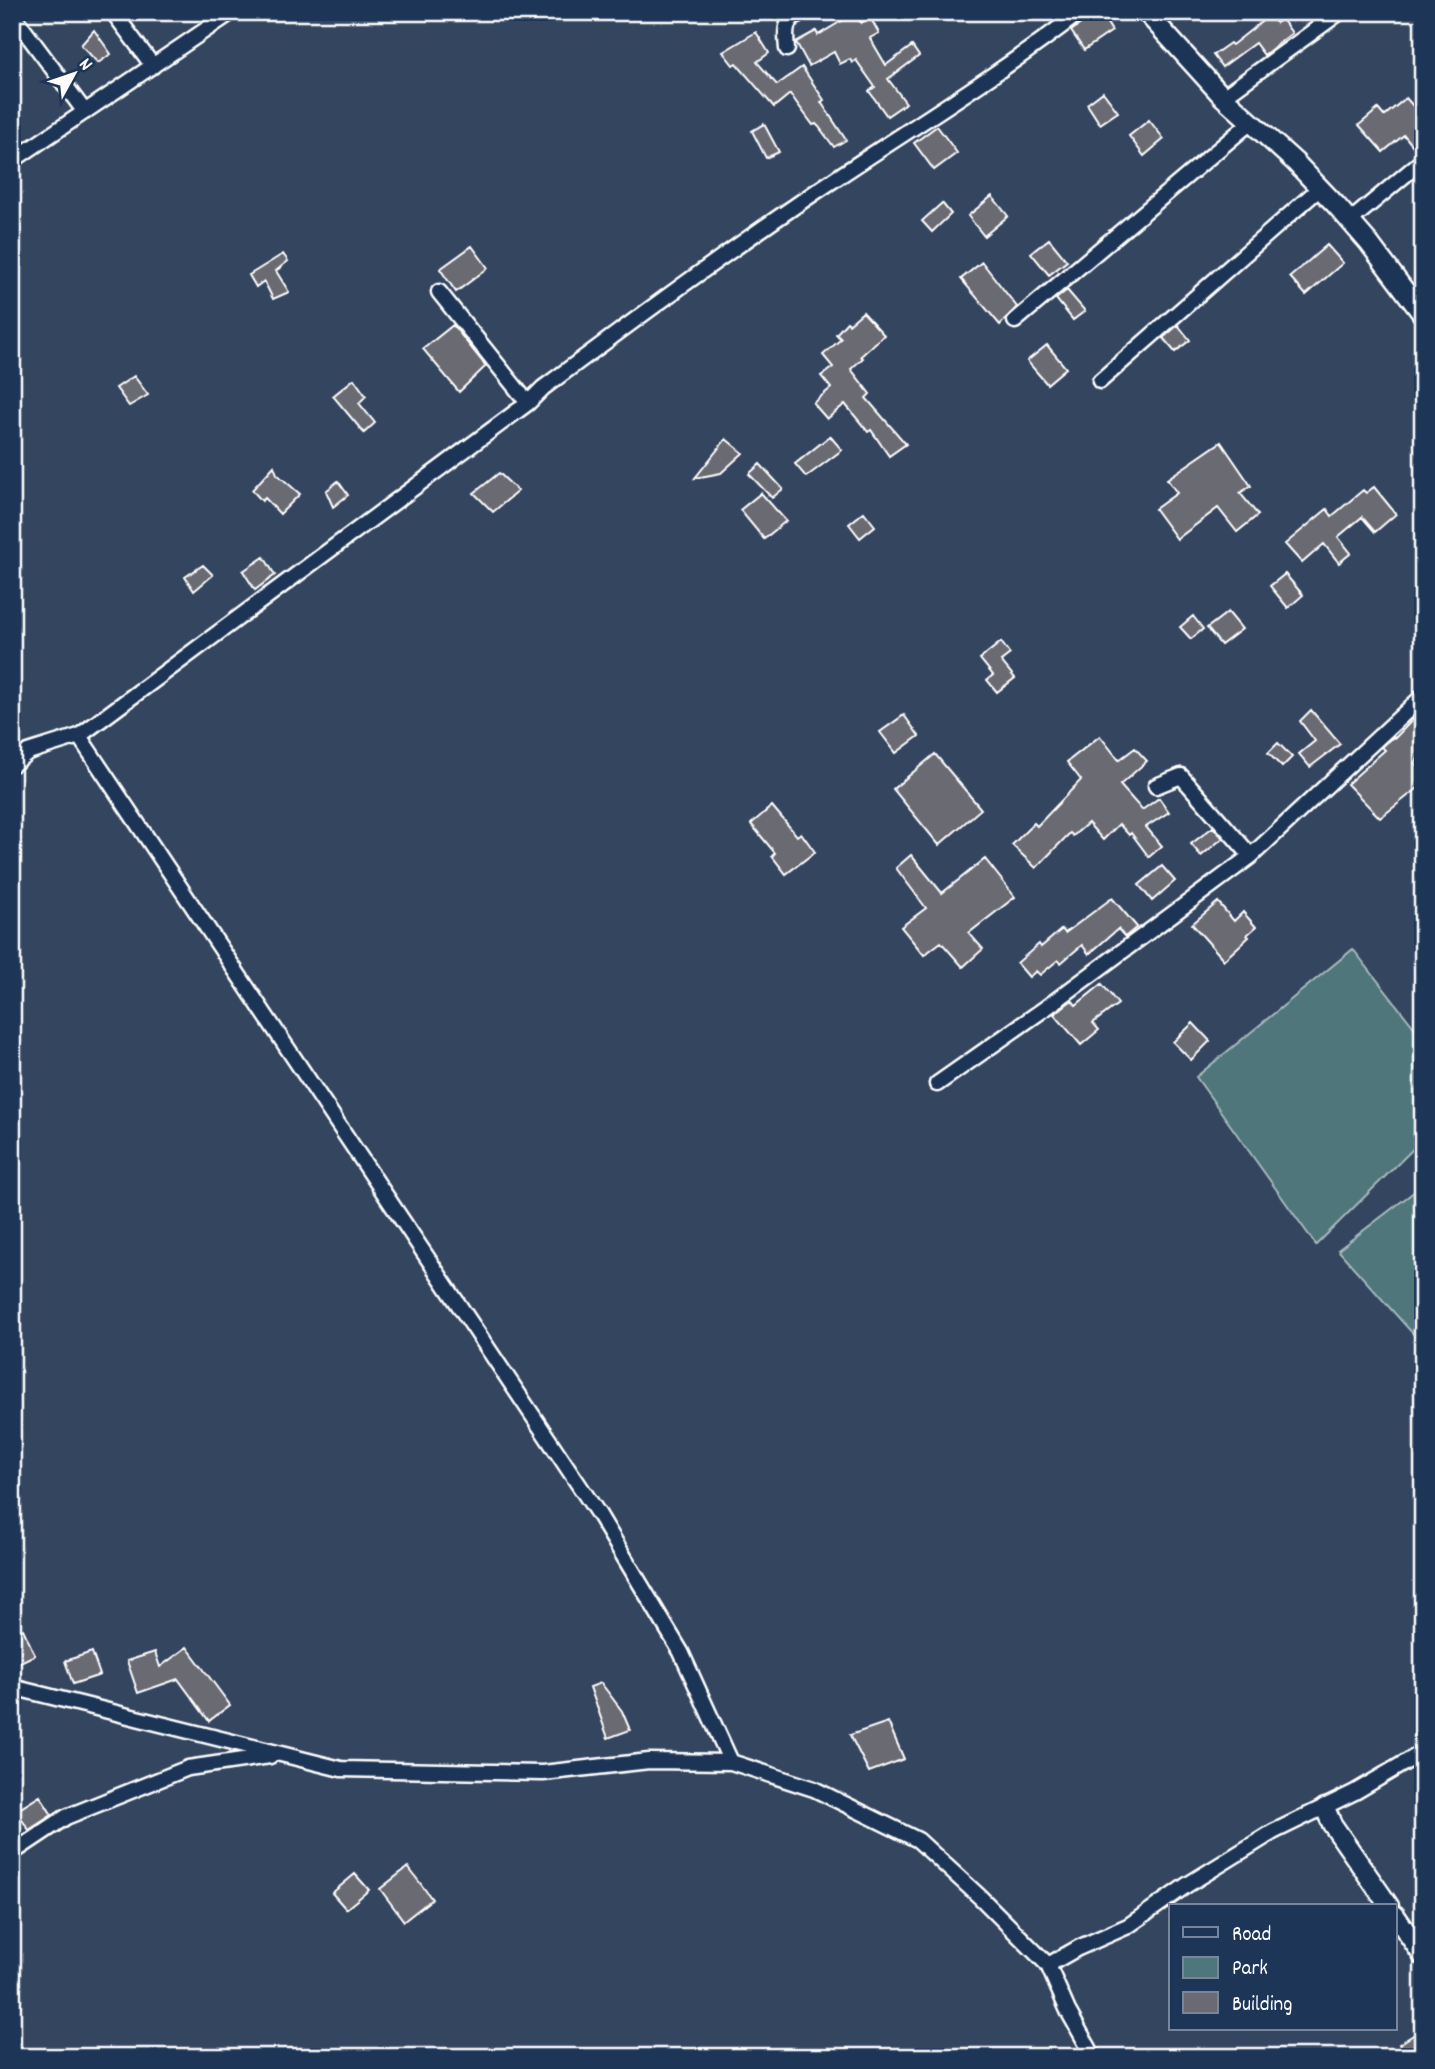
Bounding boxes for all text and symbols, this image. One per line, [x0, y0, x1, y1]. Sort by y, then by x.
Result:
north arrow [38, 38, 108, 108]
text: N [71, 53, 98, 78]
legend [1169, 1904, 1396, 2030]
text: Road [1232, 1921, 1271, 1951]
text: Park [1232, 1955, 1268, 1985]
text: Building [1232, 1991, 1292, 2021]

